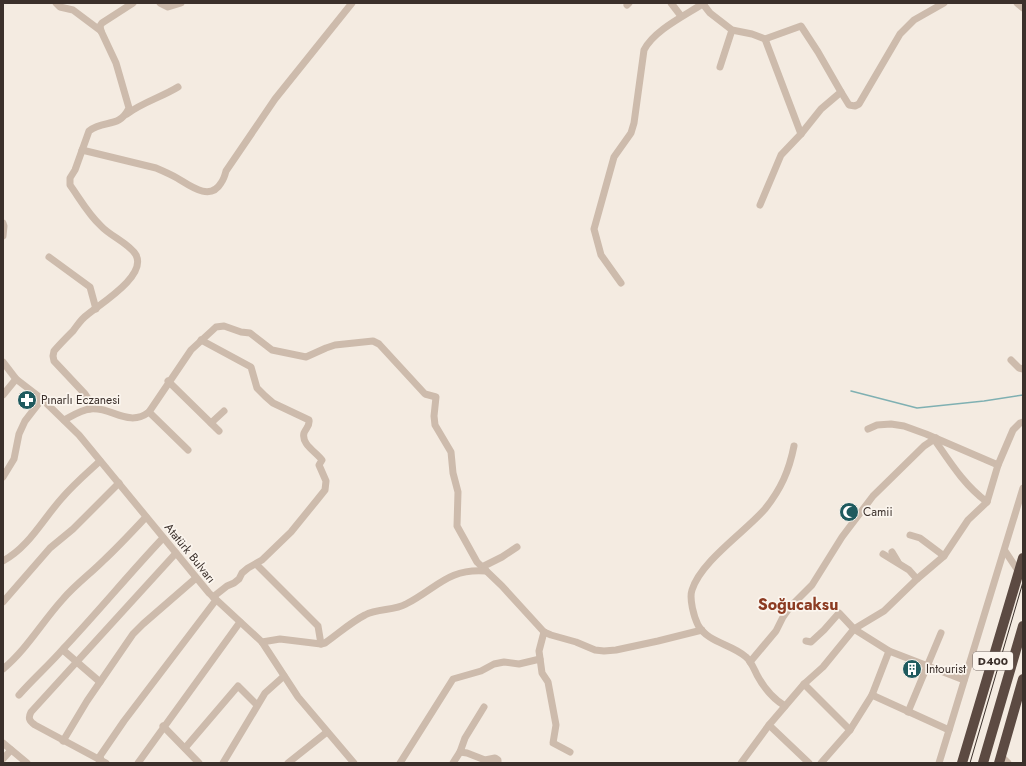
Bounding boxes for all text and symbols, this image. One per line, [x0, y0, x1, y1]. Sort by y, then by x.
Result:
pharmacy icon: Pınarlı Eczanesi [16, 389, 38, 411]
place label: Pınarlı Eczanesi [41, 391, 120, 409]
mosque icon: Camii [838, 501, 860, 523]
place label: Camii [863, 503, 893, 521]
street label: Atatürk Bulvarı [160, 519, 220, 587]
district label: Soğucaksu [758, 593, 838, 616]
road number: D400 [973, 652, 1013, 670]
building icon: Intourist [901, 658, 923, 680]
place label: Intourist [926, 660, 966, 678]

